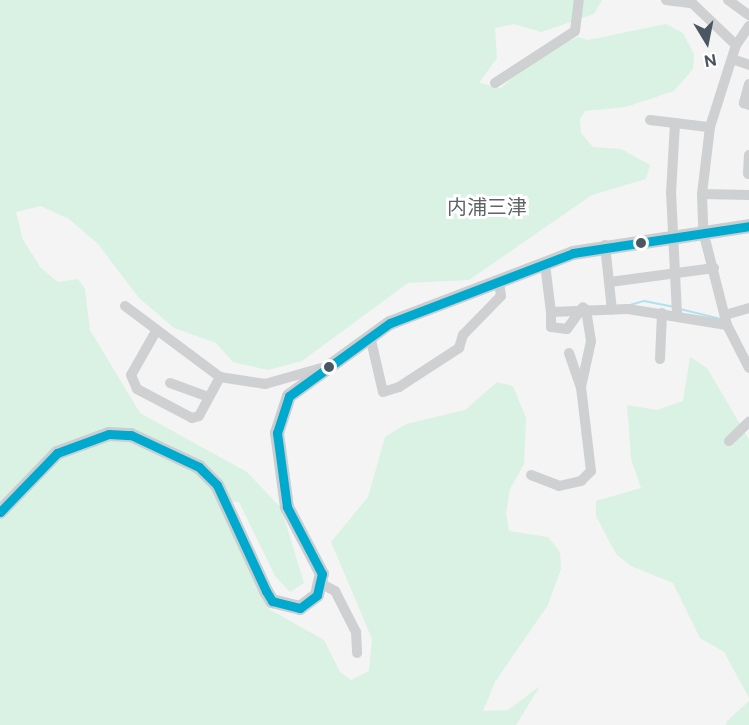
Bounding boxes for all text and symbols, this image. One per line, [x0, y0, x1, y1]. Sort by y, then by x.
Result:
north arrow [677, 12, 737, 72]
text: N [702, 50, 718, 71]
district label: 内浦三津 [447, 195, 527, 219]
unlabelled marker [635, 237, 647, 249]
unlabelled marker [323, 361, 335, 373]

